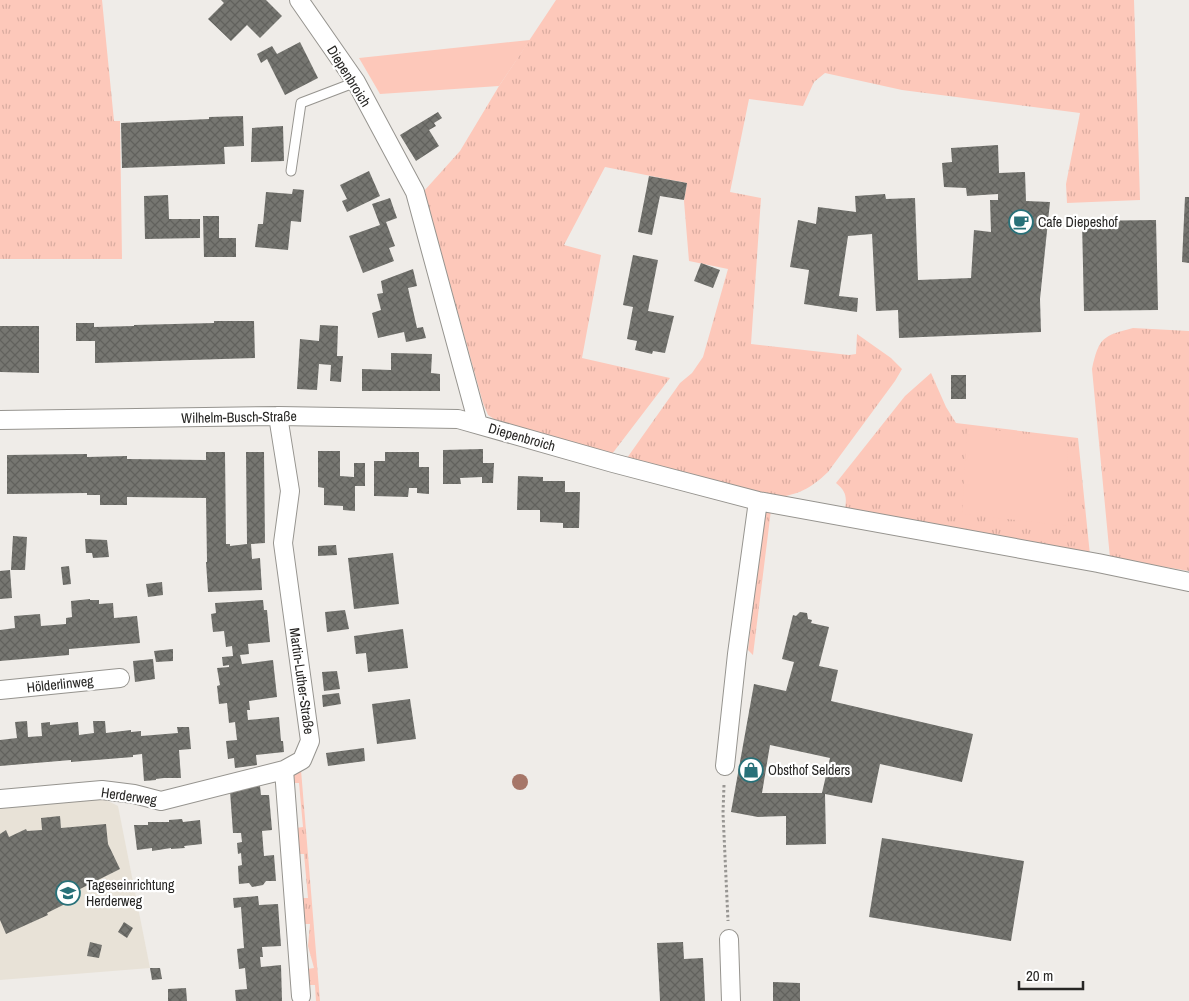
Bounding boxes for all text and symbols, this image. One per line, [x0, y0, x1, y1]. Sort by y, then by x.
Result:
street label: Diepenbroich [323, 42, 375, 110]
cafe icon: Cafe Diepeshof [1008, 209, 1034, 235]
place label: Cafe Diepeshof [1038, 213, 1119, 231]
street label: Wilhelm-Busch-Straße [181, 407, 297, 427]
street label: Diepenbroich [486, 419, 558, 455]
street label: Martin-Luther-Straße [286, 627, 318, 735]
street label: Hölderlinweg [26, 671, 95, 696]
shop icon: Obsthof Selders [738, 757, 764, 783]
place label: Obsthof Selders [768, 761, 851, 779]
street label: Herderweg [100, 783, 159, 809]
place label: Tageseinrichtung Herderweg [86, 876, 175, 910]
school or university icon: Tageseinrichtung Herderweg [55, 880, 81, 906]
scale bar [1019, 958, 1083, 990]
text: 20 m [1026, 965, 1053, 986]

